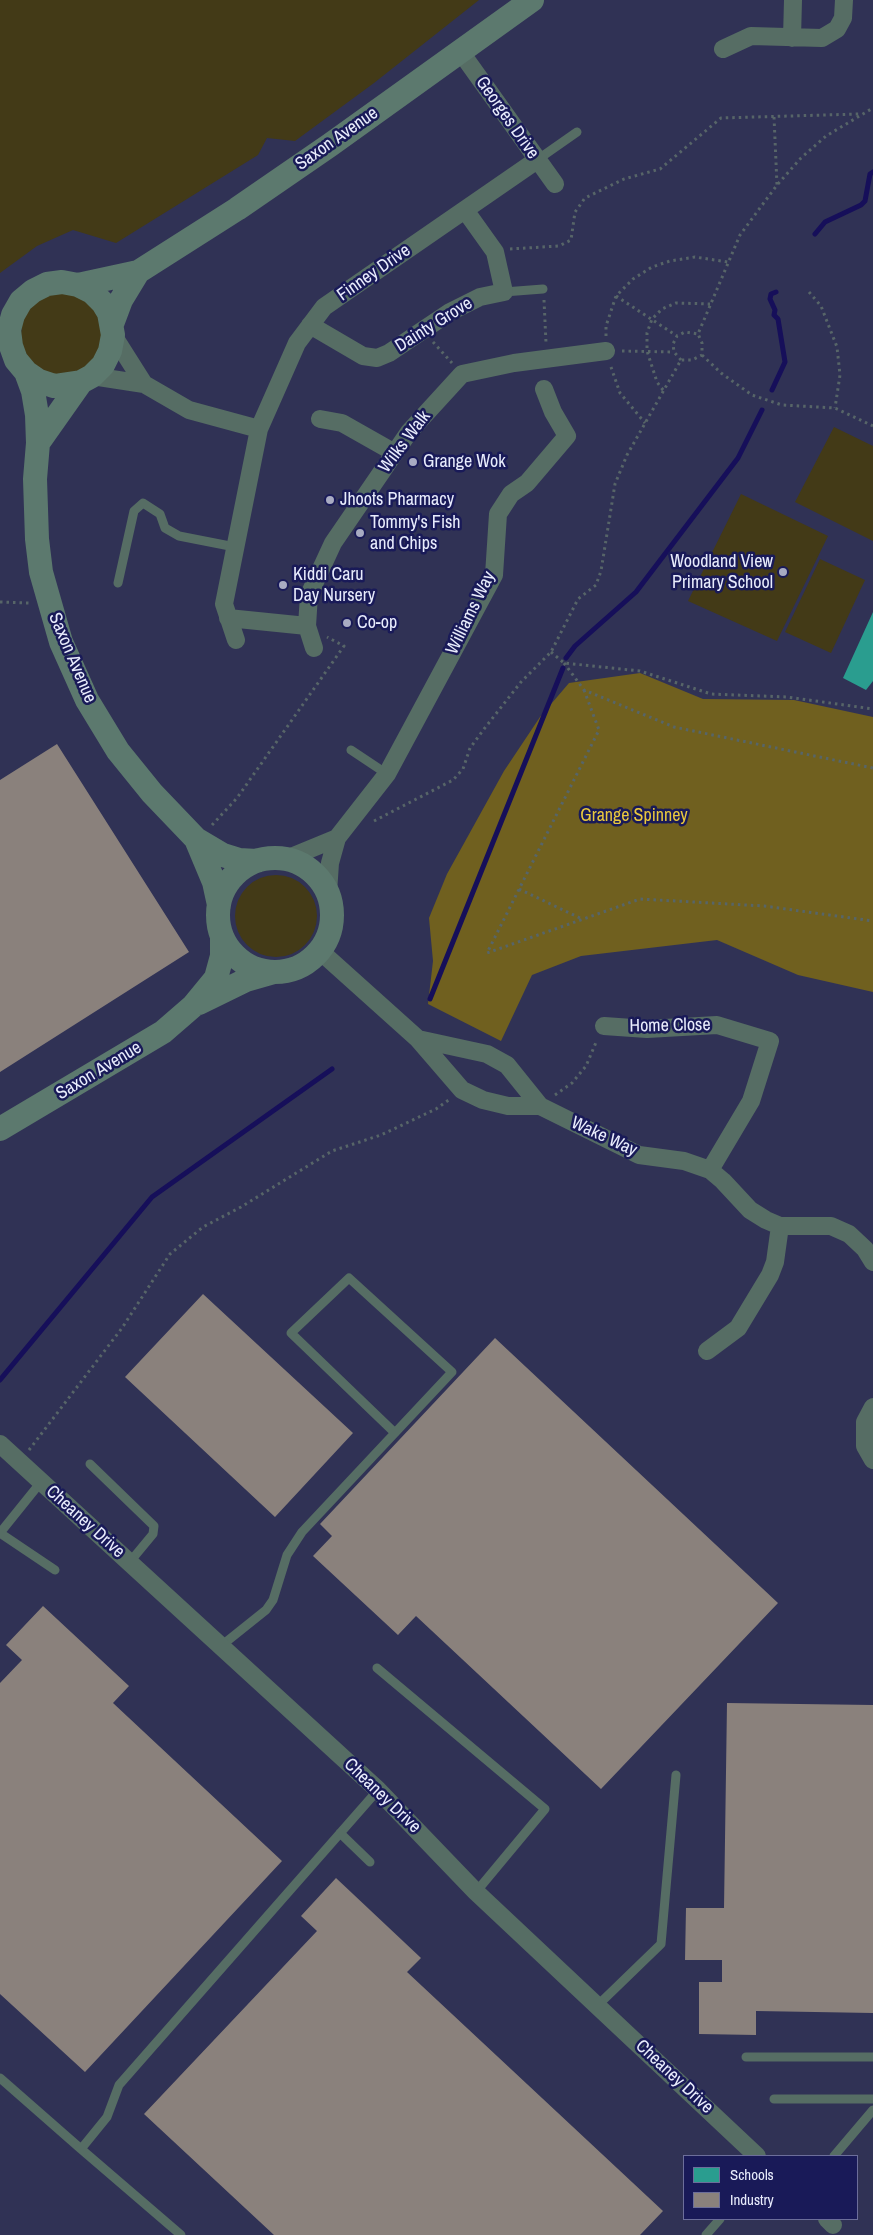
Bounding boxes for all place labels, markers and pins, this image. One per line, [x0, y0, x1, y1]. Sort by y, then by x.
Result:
place label: Grange Wok [423, 451, 506, 473]
marker: Grange Wok [407, 456, 419, 468]
place label: Jhoots Pharmacy [340, 489, 454, 511]
marker: Jhoots Pharmacy [324, 494, 336, 506]
place label: Tommy's Fish and Chips [370, 512, 461, 554]
marker: Tommy's Fish and Chips [354, 527, 366, 539]
place label: Woodland View Primary School [670, 551, 773, 594]
place label: Kiddi Caru Day Nursery [293, 564, 375, 606]
marker: Woodland View Primary School [777, 566, 789, 578]
marker: Kiddi Caru Day Nursery [277, 579, 289, 591]
place label: Co-op [357, 612, 397, 634]
marker: Co-op [341, 617, 353, 629]

